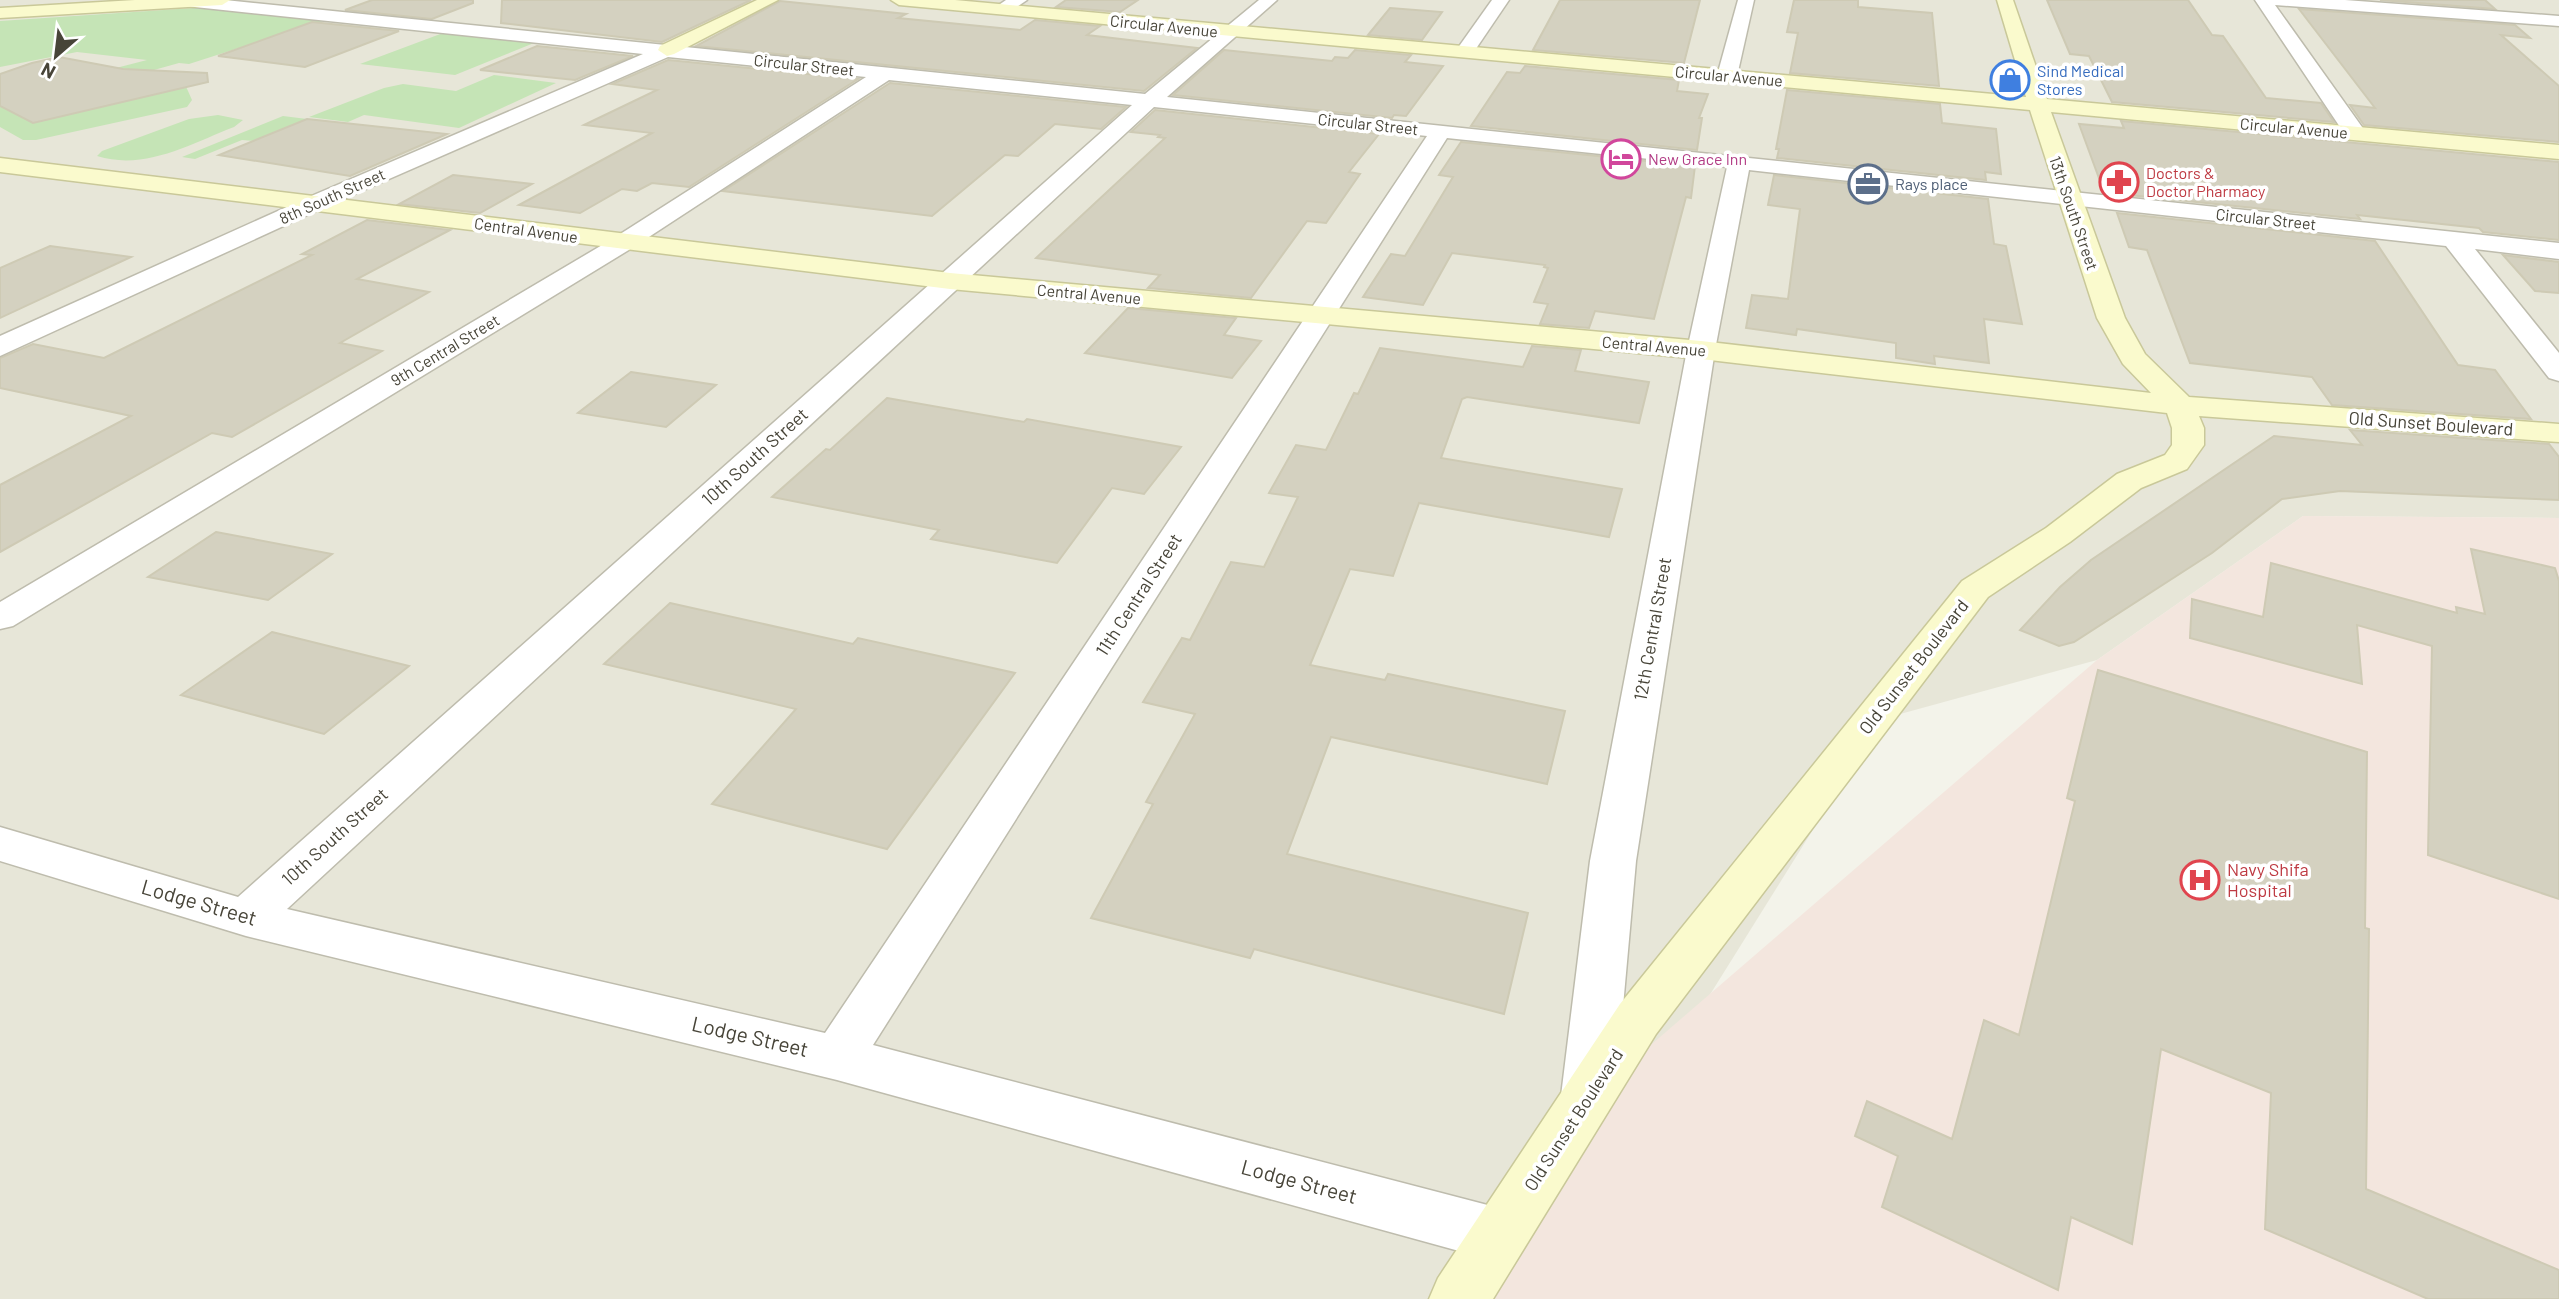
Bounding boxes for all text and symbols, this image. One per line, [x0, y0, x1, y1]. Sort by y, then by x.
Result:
street label: Circular Avenue [1109, 10, 1219, 41]
north arrow [21, 21, 91, 91]
street label: Circular Street [753, 50, 855, 79]
text: N [37, 58, 59, 85]
shop icon: Sind Medical Stores [1989, 59, 2031, 101]
street label: Circular Avenue [1674, 61, 1784, 90]
place label: Sind Medical Stores [2037, 61, 2124, 98]
street label: Circular Street [1317, 109, 1419, 138]
street label: Circular Avenue [2239, 113, 2349, 142]
hotel icon: New Grace Inn [1600, 138, 1642, 180]
place label: New Grace Inn [1648, 149, 1747, 168]
street label: 13th South Street [2046, 153, 2103, 272]
pharmacy icon: Doctors & Doctor Pharmacy [2098, 161, 2140, 203]
office icon: Rays place [1847, 163, 1889, 205]
place label: Doctors & Doctor Pharmacy [2146, 163, 2266, 200]
street label: 8th South Street [276, 164, 388, 227]
place label: Rays place [1895, 174, 1968, 193]
street label: Circular Street [2215, 204, 2317, 233]
street label: Central Avenue [473, 213, 579, 246]
street label: Central Avenue [1036, 279, 1142, 308]
street label: 9th Central Street [387, 310, 502, 389]
street label: Central Avenue [1601, 331, 1707, 360]
street label: 10th South Street [697, 403, 812, 510]
street label: Old Sunset Boulevard [2348, 406, 2514, 440]
street label: 11th Central Street [1090, 529, 1186, 660]
street label: 12th Central Street [1629, 555, 1675, 702]
street label: Old Sunset Boulevard [1854, 595, 1973, 738]
street label: 10th South Street [277, 783, 392, 890]
place label: Navy Shifa Hospital [2227, 858, 2309, 901]
hospital icon: Navy Shifa Hospital [2179, 859, 2221, 901]
street label: Lodge Street [139, 873, 260, 930]
street label: Lodge Street [690, 1010, 811, 1061]
street label: Old Sunset Boulevard [1519, 1044, 1627, 1195]
street label: Lodge Street [1239, 1153, 1360, 1208]

